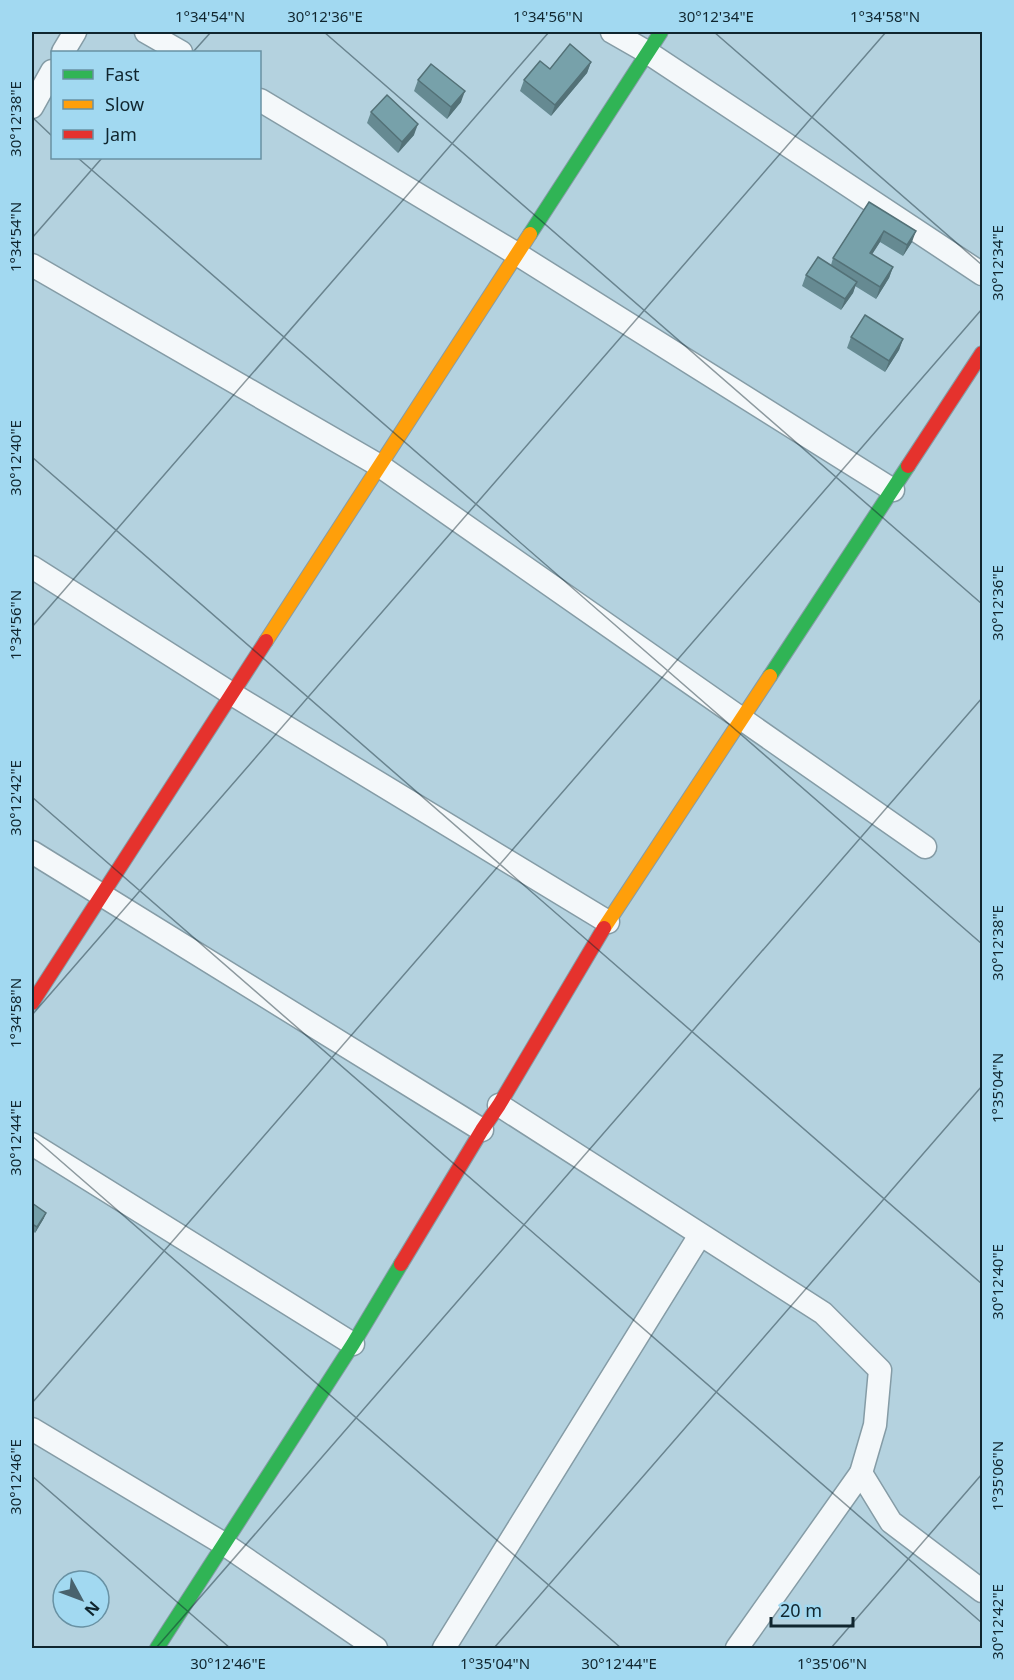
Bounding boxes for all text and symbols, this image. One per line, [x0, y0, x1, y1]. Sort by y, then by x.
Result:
text: 1°34'54"N [175, 6, 245, 26]
text: 30°12'36"E [287, 6, 363, 26]
text: 1°34'56"N [513, 6, 583, 26]
text: 30°12'34"E [678, 6, 754, 26]
text: 1°34'58"N [850, 6, 920, 26]
legend [51, 51, 261, 159]
text: Fast [105, 62, 140, 86]
text: 30°12'38"E [5, 81, 25, 157]
text: Slow [105, 92, 144, 116]
text: Jam [103, 122, 137, 146]
text: 1°34'54"N [5, 202, 25, 272]
text: 30°12'34"E [987, 225, 1007, 301]
text: 30°12'40"E [5, 420, 25, 496]
text: 30°12'36"E [987, 565, 1007, 641]
text: 1°34'56"N [5, 590, 25, 660]
text: 30°12'42"E [5, 760, 25, 836]
text: 30°12'38"E [987, 905, 1007, 981]
text: 1°34'58"N [5, 978, 25, 1048]
text: 1°35'04"N [987, 1053, 1007, 1123]
text: 30°12'44"E [5, 1100, 25, 1176]
text: 30°12'40"E [987, 1244, 1007, 1320]
text: 30°12'46"E [5, 1439, 25, 1515]
text: 1°35'06"N [987, 1441, 1007, 1511]
north arrow [51, 1569, 111, 1629]
text: 30°12'42"E [987, 1584, 1007, 1660]
scale bar [771, 1590, 854, 1628]
text: N [80, 1597, 105, 1621]
text: 20 m [780, 1598, 822, 1622]
text: 30°12'46"E [190, 1653, 266, 1673]
text: 1°35'04"N [460, 1653, 530, 1673]
text: 30°12'44"E [581, 1653, 657, 1673]
text: 1°35'06"N [797, 1653, 867, 1673]

